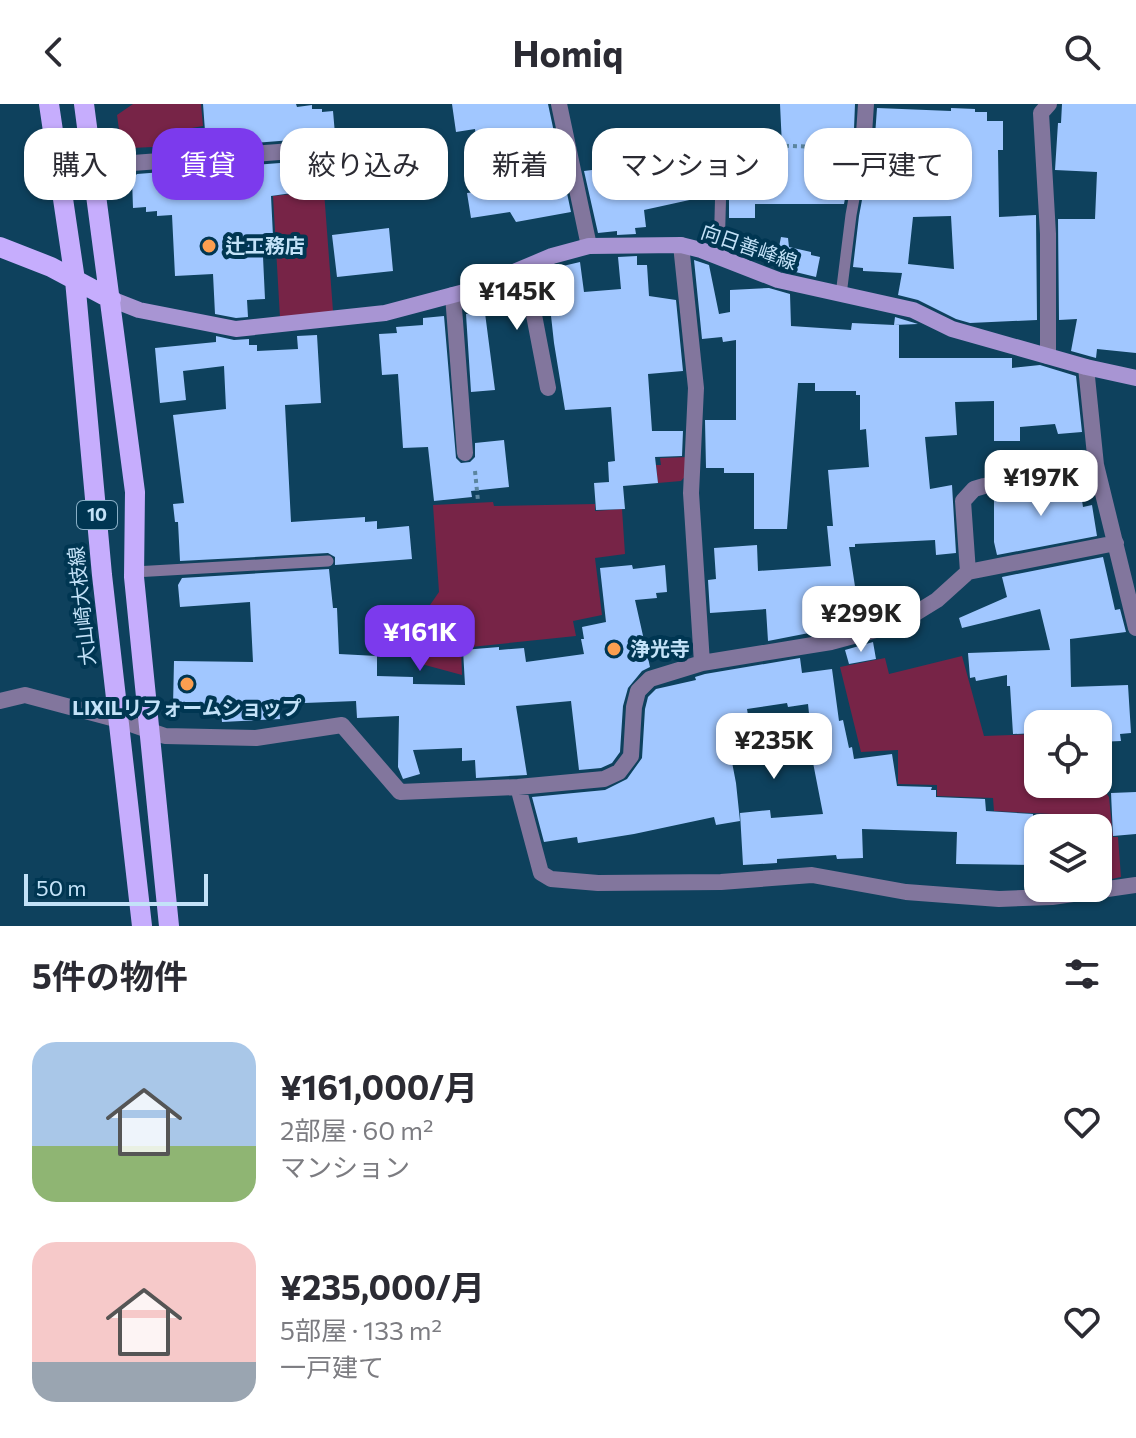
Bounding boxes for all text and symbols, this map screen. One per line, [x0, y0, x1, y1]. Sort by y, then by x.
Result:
icon: back [32, 30, 76, 74]
text: Homiq [512, 30, 624, 74]
icon: search [1060, 30, 1104, 74]
chip: 購入 [24, 128, 136, 200]
chip: 賃貸 [152, 128, 264, 200]
chip: 絞り込み [280, 128, 448, 200]
chip: 新着 [464, 128, 576, 200]
chip: マンション [592, 128, 788, 200]
chip: 一戸建て [804, 128, 972, 200]
street label: 向日善峰線 [698, 218, 801, 274]
place label: 辻工務店 [225, 233, 305, 257]
marker: 辻工務店 [200, 237, 218, 255]
pin: ¥145K [461, 264, 573, 332]
text: ¥145K [478, 274, 556, 305]
pin: ¥197K [985, 450, 1097, 518]
text: ¥197K [1003, 460, 1079, 491]
road number: 10 [77, 501, 117, 529]
street label: 大山崎大枝線 [63, 545, 99, 667]
pin: ¥299K [805, 586, 917, 654]
text: ¥299K [820, 596, 902, 627]
pin: ¥161K [364, 605, 476, 673]
text: ¥161K [383, 615, 457, 646]
place label: 浄光寺 [630, 636, 690, 660]
marker: 浄光寺 [605, 640, 623, 658]
marker: LIXILリフォームショップ [178, 675, 196, 693]
place label: LIXILリフォームショップ [72, 695, 302, 719]
map controls [1024, 710, 1112, 902]
button: locate [1024, 710, 1112, 798]
pin: ¥235K [718, 713, 830, 781]
text: ¥235K [734, 723, 814, 754]
button: layers [1024, 814, 1112, 902]
scale bar [24, 870, 208, 906]
text: 50 m [36, 874, 86, 901]
icon: filters [1060, 952, 1104, 996]
text: 5件の物件 [32, 954, 188, 996]
text: ¥161,000/月 [280, 1065, 478, 1107]
icon: home [96, 1074, 192, 1170]
icon: heart [1060, 1100, 1104, 1144]
text: 2部屋 · 60 m² [280, 1114, 433, 1145]
text: マンション [280, 1151, 410, 1182]
text: ¥235,000/月 [280, 1265, 485, 1307]
icon: home [96, 1274, 192, 1370]
icon: heart [1060, 1300, 1104, 1344]
text: 5部屋 · 133 m² [280, 1314, 442, 1345]
text: 一戸建て [280, 1351, 384, 1382]

